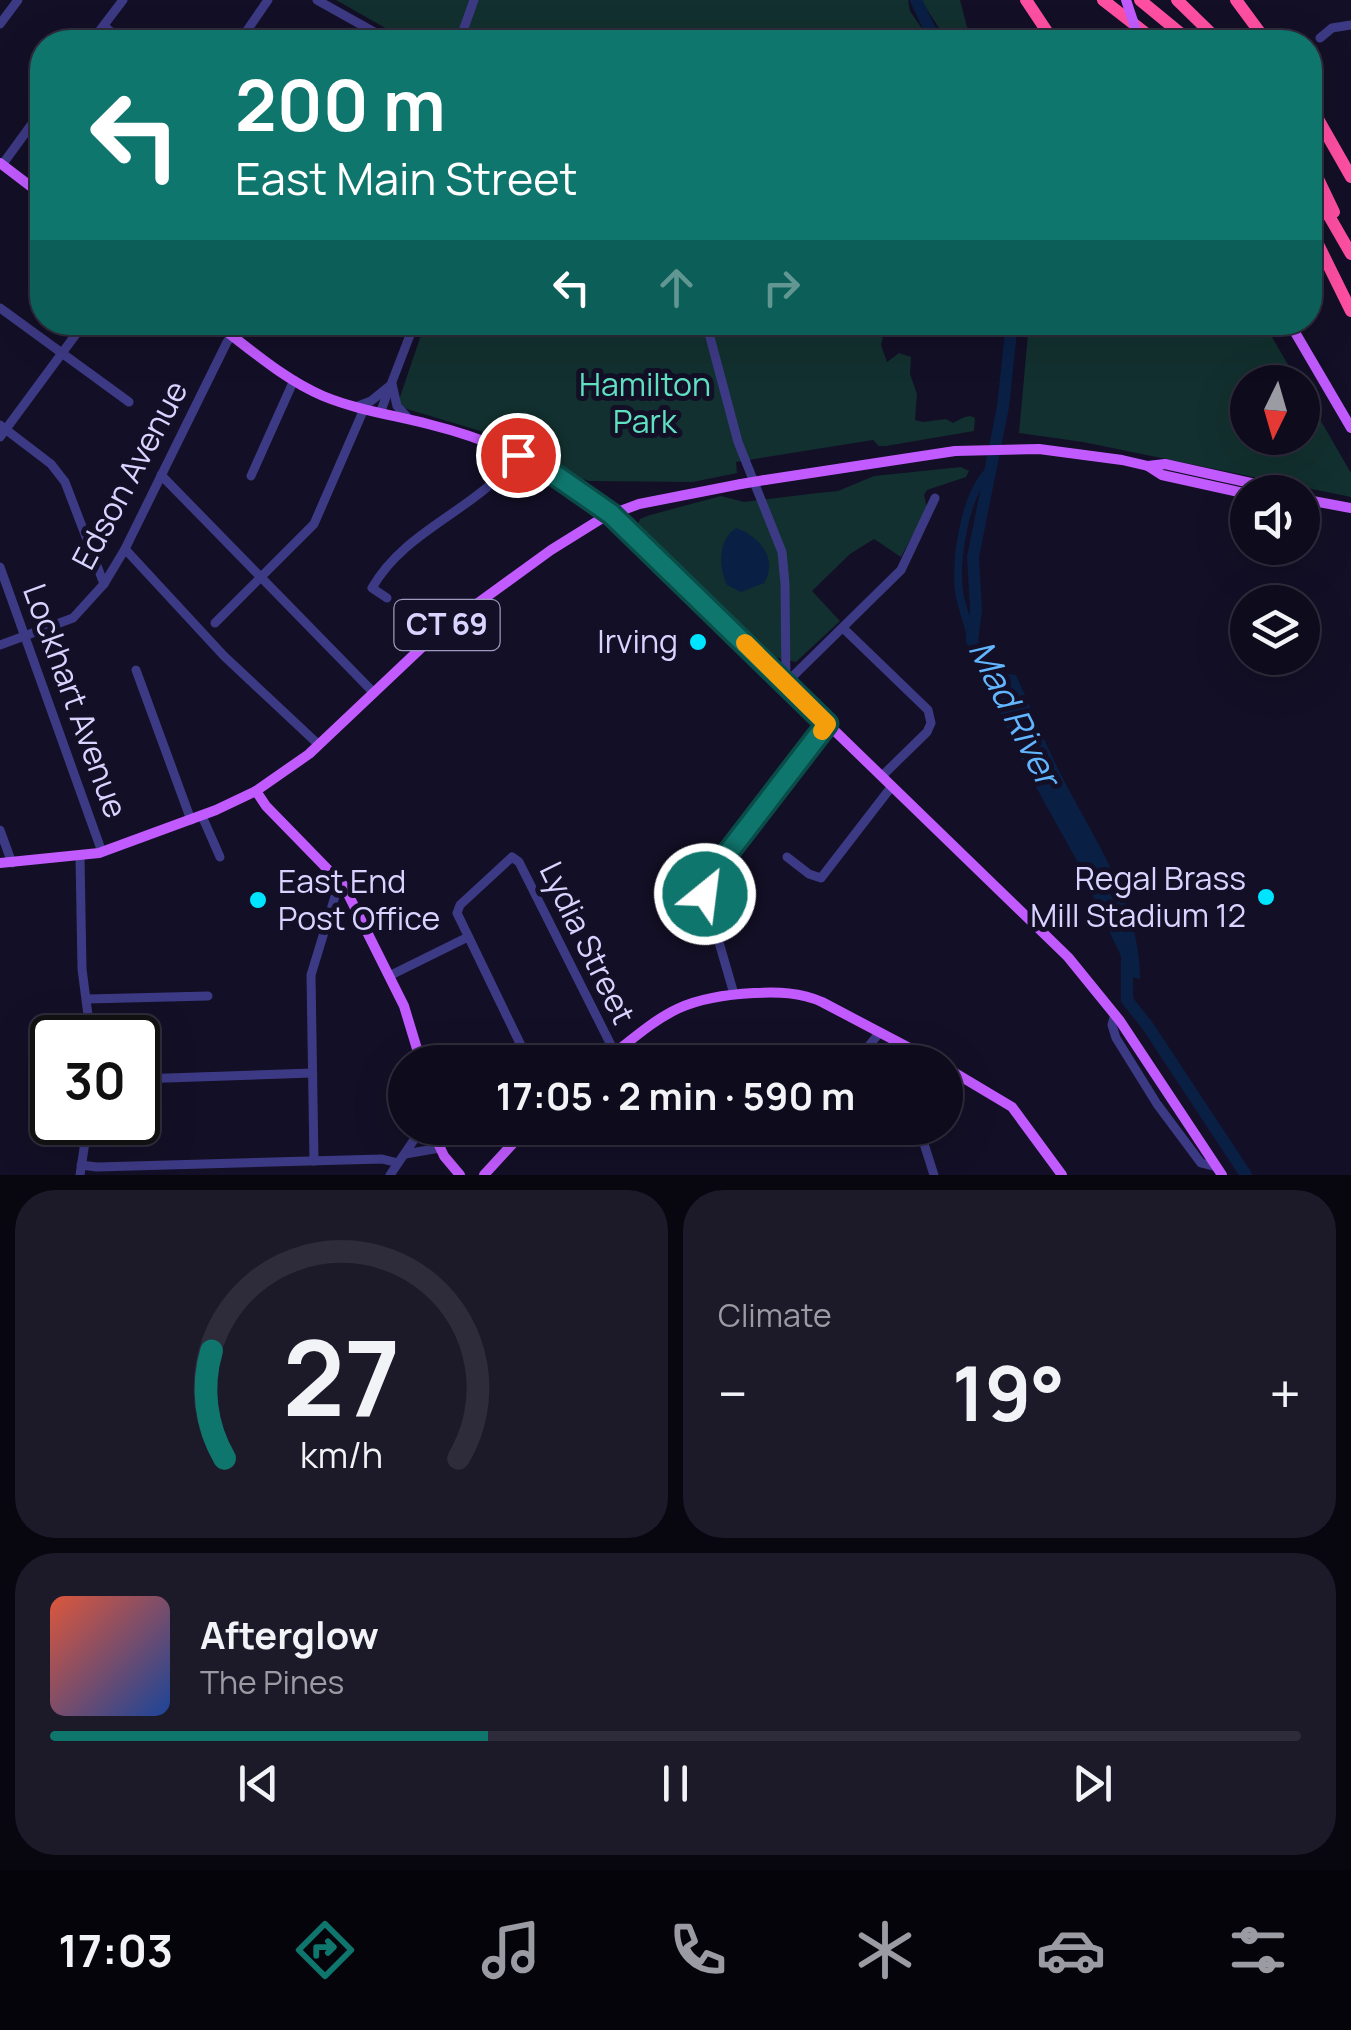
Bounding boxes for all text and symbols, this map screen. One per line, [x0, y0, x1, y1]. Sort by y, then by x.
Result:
text: 200 m [235, 56, 446, 152]
icon: left [70, 70, 200, 200]
text: East Main Street [235, 147, 578, 209]
icon: left [544, 260, 599, 315]
icon: ahead [649, 260, 704, 315]
icon: right [754, 260, 809, 315]
park label: Hamilton Park [579, 362, 711, 443]
north arrow [1230, 365, 1320, 455]
map controls [1230, 365, 1320, 675]
street label: Edson Avenue [61, 372, 197, 577]
pin [476, 413, 561, 498]
icon: arrive [491, 428, 546, 483]
button: sound [1230, 475, 1320, 565]
street label: Lockhart Avenue [13, 578, 139, 824]
button: layers [1230, 585, 1320, 675]
road number: CT 69 [394, 600, 500, 650]
place label: Irving [597, 619, 678, 663]
marker: Irving [687, 631, 709, 653]
water label: Mad River [958, 632, 1074, 797]
position arrow [653, 842, 757, 946]
street label: Lydia Street [530, 854, 646, 1031]
place label: Regal Brass Mill Stadium 12 [1030, 856, 1246, 937]
place label: East End Post Office [278, 859, 440, 940]
marker: Regal Brass Mill Stadium 12 [1255, 886, 1277, 908]
marker: East End Post Office [247, 889, 269, 911]
speed limit sign: 30 [30, 1015, 160, 1145]
text: 17:05 · 2 min · 590 m [496, 1069, 855, 1121]
text: Climate [718, 1293, 832, 1337]
text: 27 [283, 1305, 400, 1447]
text: 19° [952, 1341, 1065, 1444]
text: − [718, 1355, 748, 1431]
text: + [1269, 1355, 1301, 1431]
text: km/h [300, 1430, 383, 1479]
text: Afterglow [200, 1608, 379, 1660]
text: The Pines [200, 1660, 344, 1704]
icon: previous [231, 1756, 286, 1811]
icon: pause [648, 1756, 703, 1811]
icon: next [1065, 1756, 1120, 1811]
icon: directions [290, 1915, 360, 1985]
icon: music [476, 1915, 546, 1985]
icon: phone [663, 1915, 733, 1985]
icon: climate [850, 1915, 920, 1985]
icon: car [1036, 1915, 1106, 1985]
icon: filters [1223, 1915, 1293, 1985]
text: 17:03 [58, 1919, 173, 1981]

